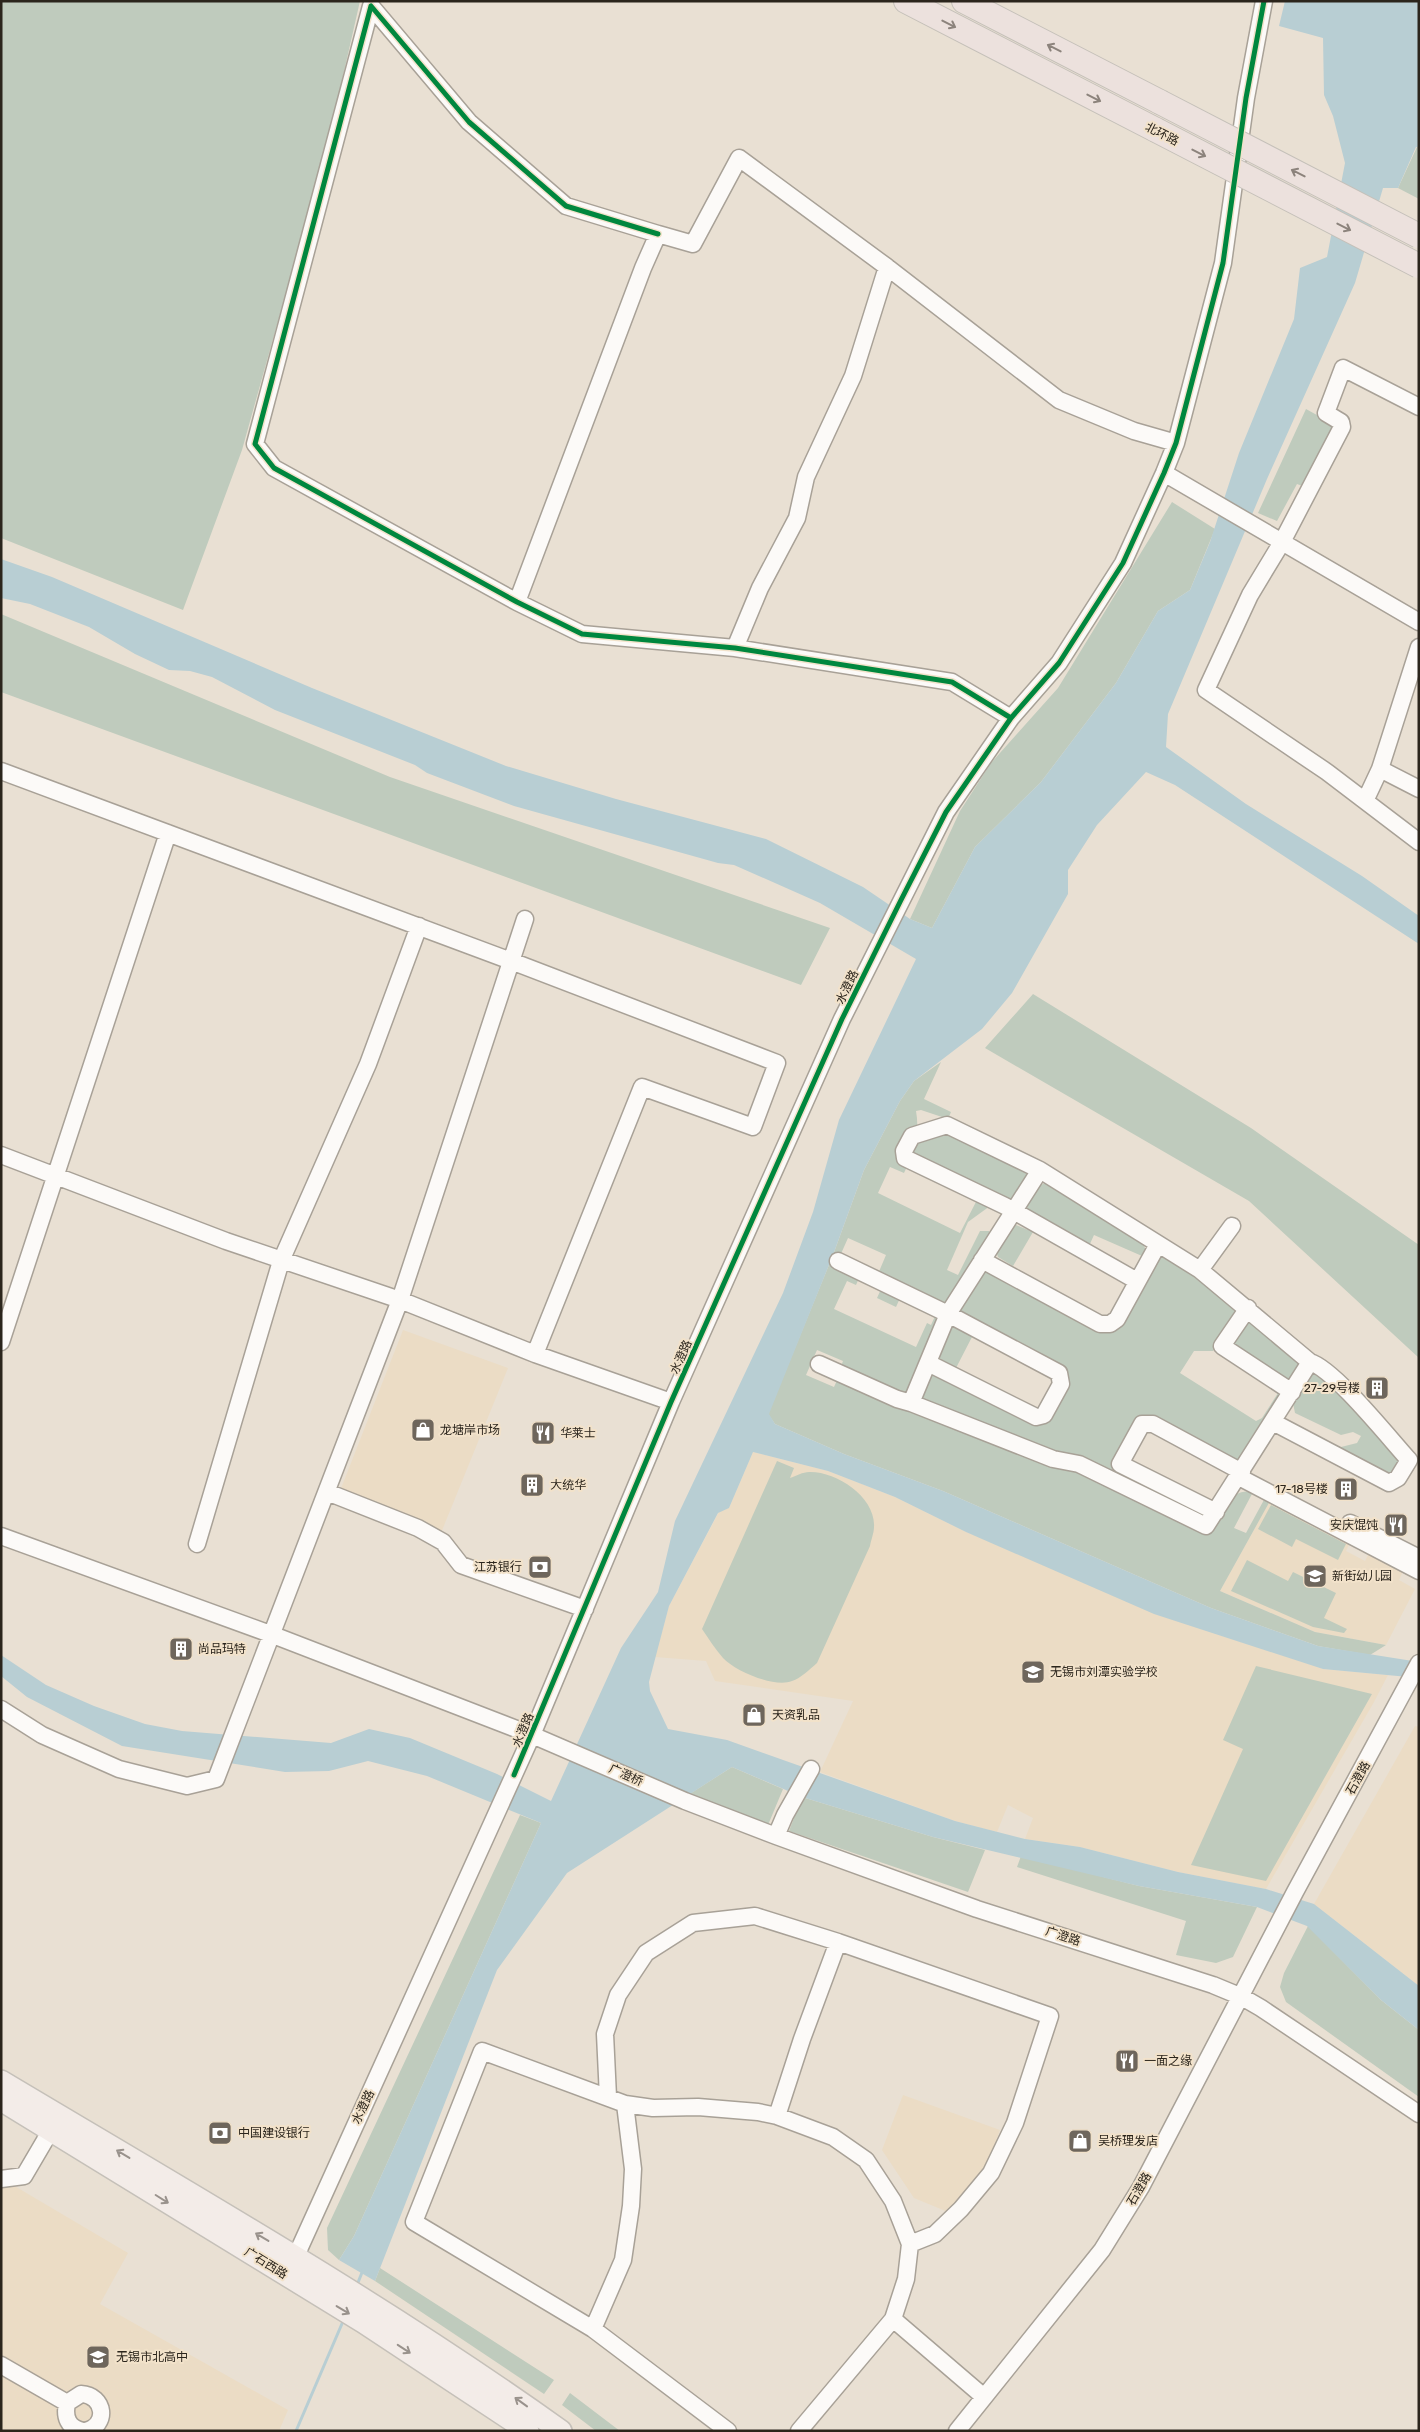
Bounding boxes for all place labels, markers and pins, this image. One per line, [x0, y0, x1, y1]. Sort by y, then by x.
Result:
building icon: 27-29号楼 [1364, 1375, 1390, 1401]
place label: 27-29号楼 [1304, 1381, 1360, 1395]
shop icon: 龙塘岸市场 [410, 1417, 436, 1443]
restaurant icon: 华莱士 [530, 1420, 556, 1446]
place label: 龙塘岸市场 [440, 1423, 500, 1437]
place label: 华莱士 [560, 1426, 596, 1440]
building icon: 大统华 [519, 1472, 545, 1498]
building icon: 17-18号楼 [1333, 1476, 1359, 1502]
place label: 大统华 [550, 1478, 586, 1492]
place label: 17-18号楼 [1275, 1482, 1328, 1496]
restaurant icon: 安庆馄饨 [1383, 1512, 1409, 1538]
place label: 安庆馄饨 [1330, 1518, 1378, 1532]
bank icon: 江苏银行 [527, 1554, 553, 1580]
place label: 江苏银行 [474, 1560, 522, 1574]
school or university icon: 新街幼儿园 [1302, 1563, 1328, 1589]
place label: 新街幼儿园 [1332, 1569, 1392, 1583]
building icon: 尚品玛特 [168, 1636, 194, 1662]
place label: 尚品玛特 [198, 1642, 246, 1656]
school or university icon: 无锡市刘潭实验学校 [1020, 1659, 1046, 1685]
place label: 无锡市刘潭实验学校 [1050, 1665, 1158, 1679]
shop icon: 天资乳品 [741, 1702, 767, 1728]
place label: 天资乳品 [772, 1708, 820, 1722]
restaurant icon: 一面之缘 [1114, 2048, 1140, 2074]
place label: 一面之缘 [1144, 2054, 1192, 2068]
bank icon: 中国建设银行 [207, 2120, 233, 2146]
place label: 中国建设银行 [238, 2126, 310, 2140]
shop icon: 吴桥理发店 [1067, 2128, 1093, 2154]
place label: 吴桥理发店 [1098, 2134, 1158, 2148]
school or university icon: 无锡市北高中 [85, 2344, 111, 2370]
place label: 无锡市北高中 [116, 2350, 188, 2364]

